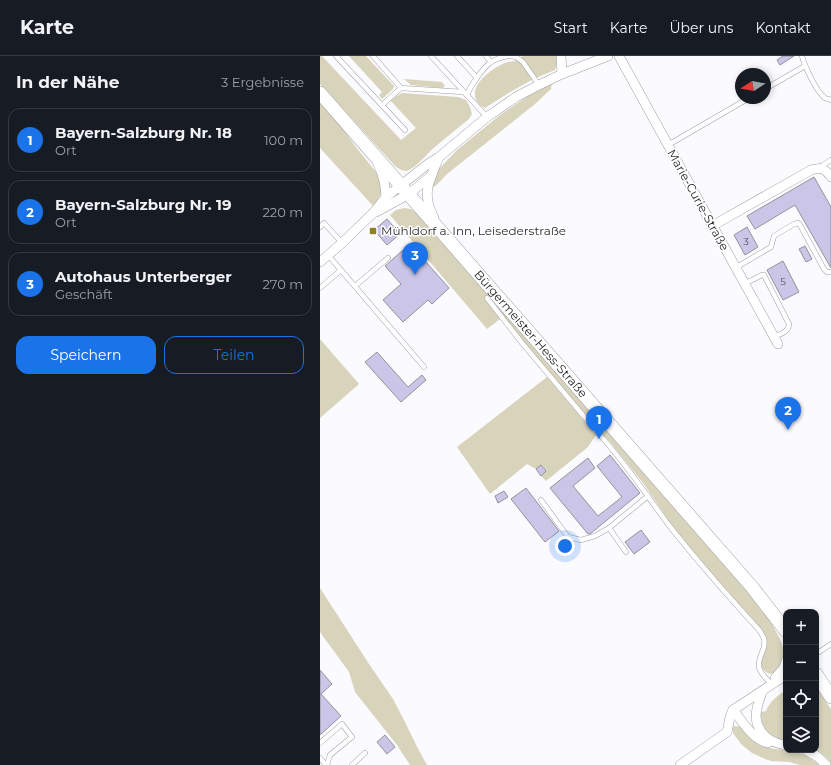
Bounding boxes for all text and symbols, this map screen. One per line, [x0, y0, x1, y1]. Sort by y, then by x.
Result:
text: Karte [20, 16, 74, 39]
text: Start [554, 19, 588, 37]
text: Karte [610, 19, 647, 37]
text: Über uns [669, 19, 733, 37]
text: Kontakt [755, 19, 811, 37]
north arrow [735, 68, 771, 104]
text: In der Nähe [16, 72, 120, 92]
text: 3 Ergebnisse [221, 74, 304, 90]
text: Bayern-Salzburg Nr. 18 [55, 123, 232, 142]
text: 1 [27, 132, 33, 148]
text: 100 m [264, 132, 303, 148]
text: Ort [55, 142, 77, 158]
street label: Marie-Curie-Straße [664, 146, 733, 253]
text: Bayern-Salzburg Nr. 19 [55, 195, 231, 214]
text: 2 [26, 204, 34, 220]
text: 220 m [262, 204, 303, 220]
text: Ort [55, 214, 77, 230]
place label: Mühldorf a. Inn, Leisederstraße [381, 223, 566, 238]
marker: Mühldorf a. Inn, Leisederstraße [368, 226, 378, 236]
house number: 3 [743, 235, 749, 248]
pin: 3 [402, 242, 428, 275]
text: Autohaus Unterberger [55, 267, 232, 286]
street label: Bürgermeister-Hess-Straße [471, 267, 591, 400]
house number: 5 [780, 275, 786, 288]
text: 3 [26, 276, 34, 292]
text: 270 m [262, 276, 303, 292]
text: Geschäft [55, 286, 113, 302]
button: Speichern [16, 336, 156, 374]
button: Teilen [164, 336, 304, 374]
pin: 2 [775, 397, 801, 430]
pin: 1 [586, 406, 612, 439]
your location [555, 536, 575, 556]
map controls [783, 609, 819, 753]
button: + [783, 609, 819, 645]
button: − [783, 645, 819, 681]
button: locate [783, 681, 819, 717]
button: layers [783, 717, 819, 753]

